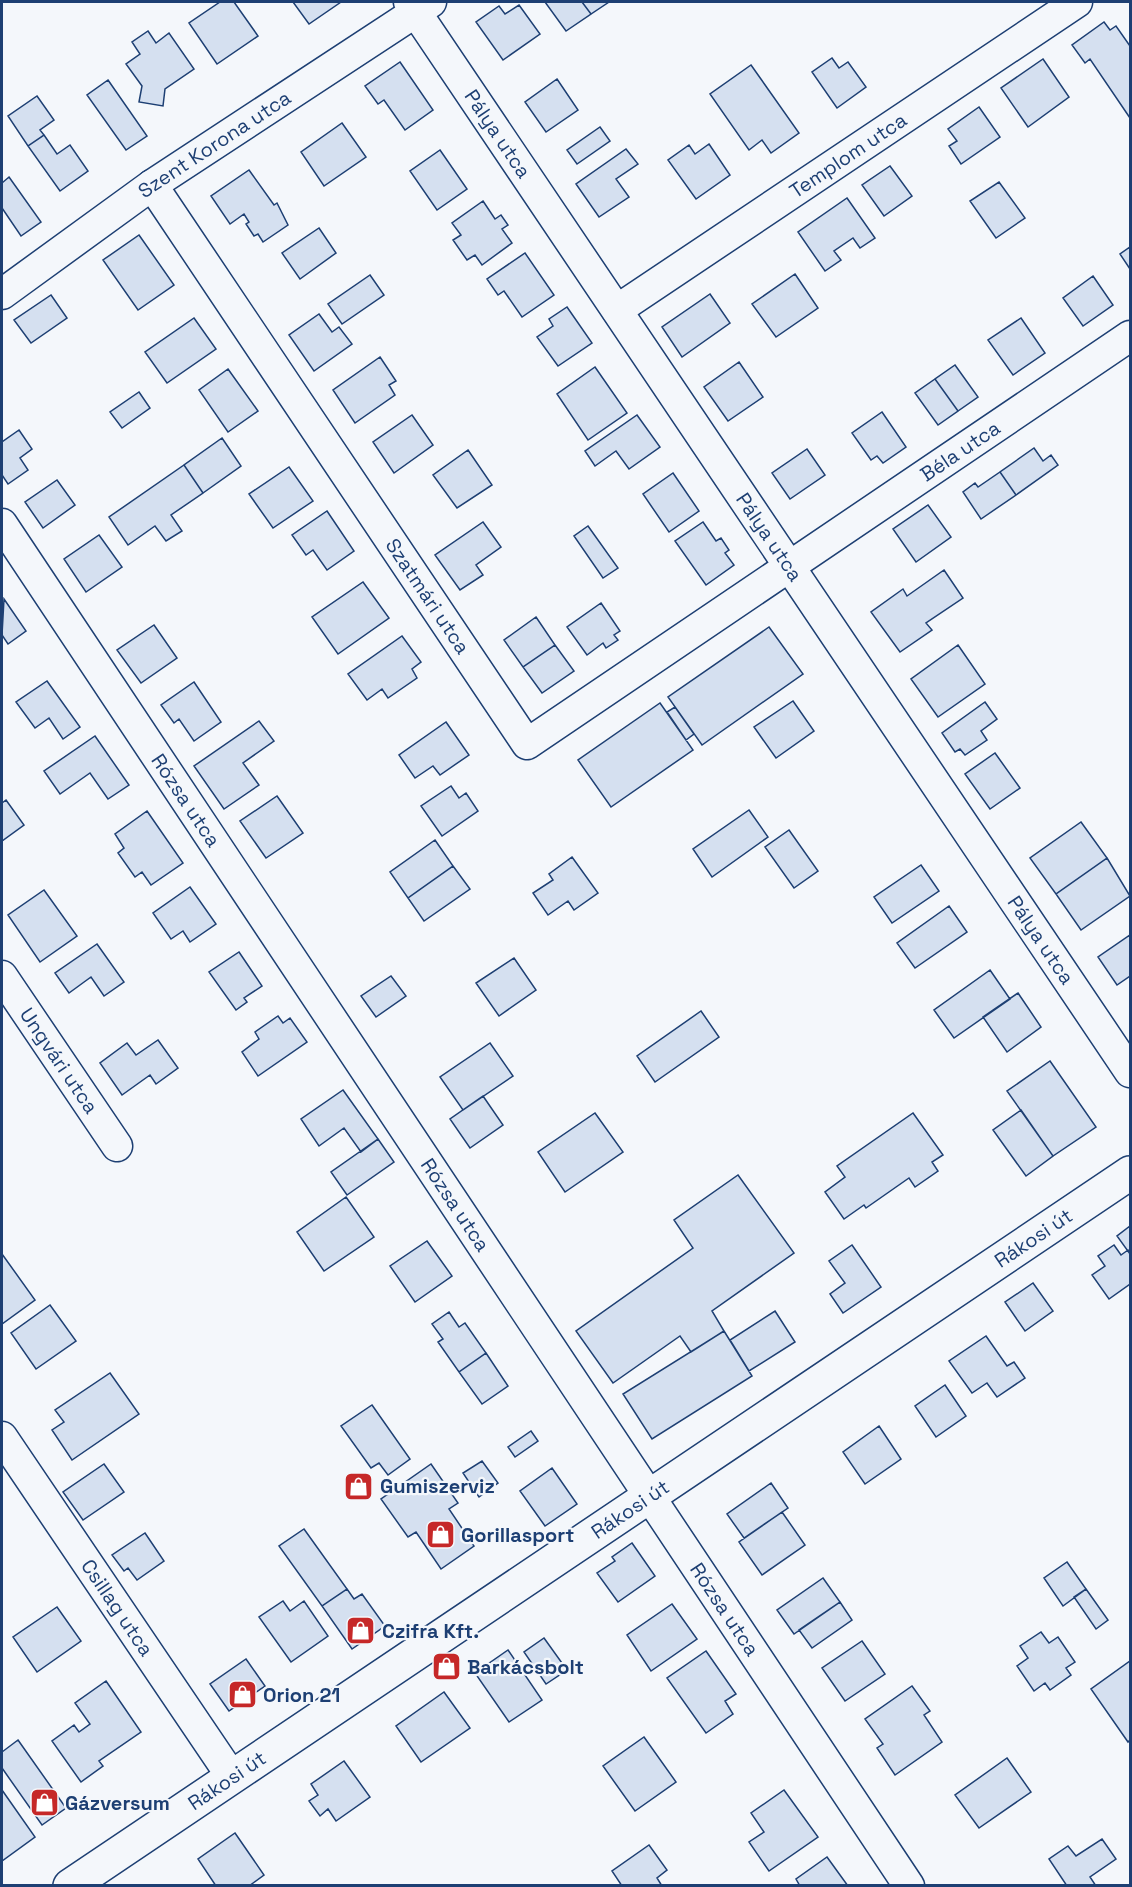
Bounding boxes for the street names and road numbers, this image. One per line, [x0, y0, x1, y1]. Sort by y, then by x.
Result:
street label: Szent Korona utca [133, 84, 296, 204]
street label: Pálya utca [459, 84, 537, 183]
street label: Templom utca [784, 107, 912, 204]
street label: Béla utca [915, 415, 1005, 487]
street label: Pálya utca [730, 487, 809, 586]
street label: Szatmári utca [380, 533, 476, 659]
street label: Rózsa utca [146, 749, 226, 852]
street label: Pálya utca [1002, 891, 1080, 989]
street label: Ungvári utca [14, 1002, 104, 1119]
street label: Rózsa utca [415, 1153, 496, 1256]
street label: Rákosi út [989, 1202, 1077, 1274]
street label: Rákosi út [586, 1474, 674, 1545]
street label: Csillag utca [75, 1554, 160, 1661]
street label: Rózsa utca [684, 1558, 765, 1661]
street label: Rákosi út [183, 1745, 271, 1816]

